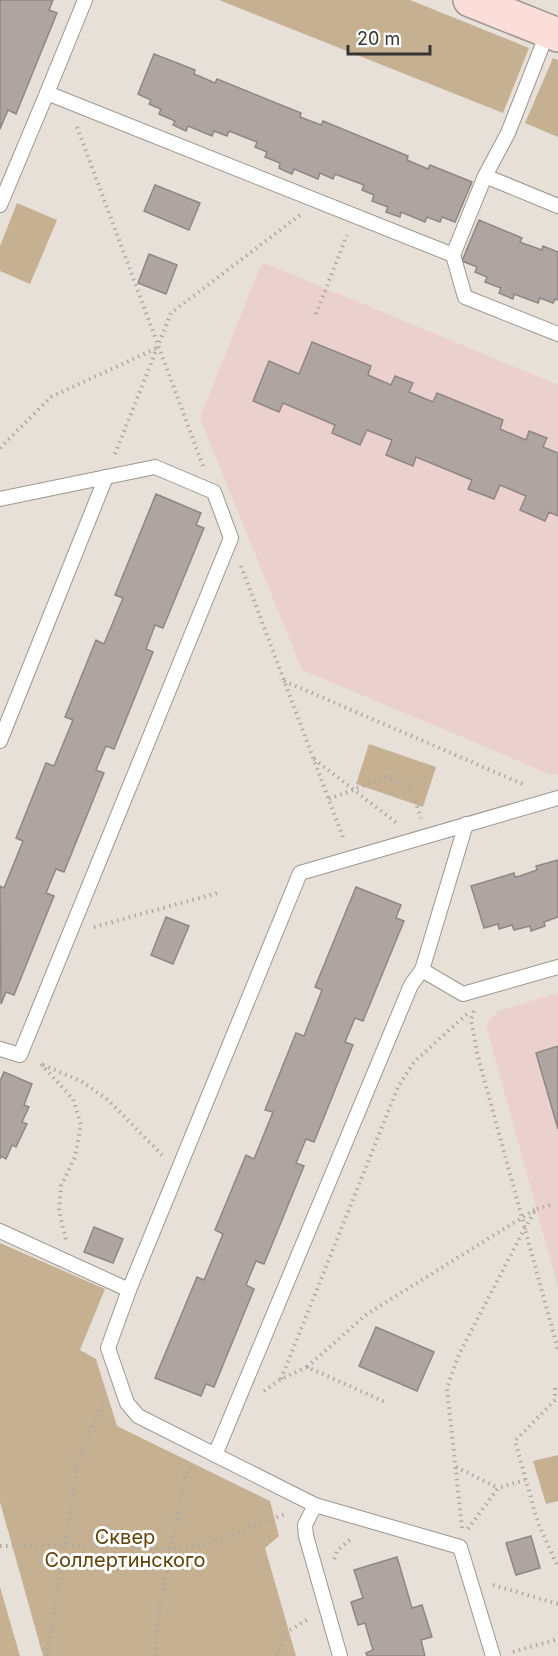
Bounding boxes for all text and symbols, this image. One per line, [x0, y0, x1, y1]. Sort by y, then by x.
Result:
scale bar [348, 18, 430, 56]
text: 20 m [357, 28, 400, 49]
park label: Сквер Соллертинского [45, 1525, 206, 1572]

